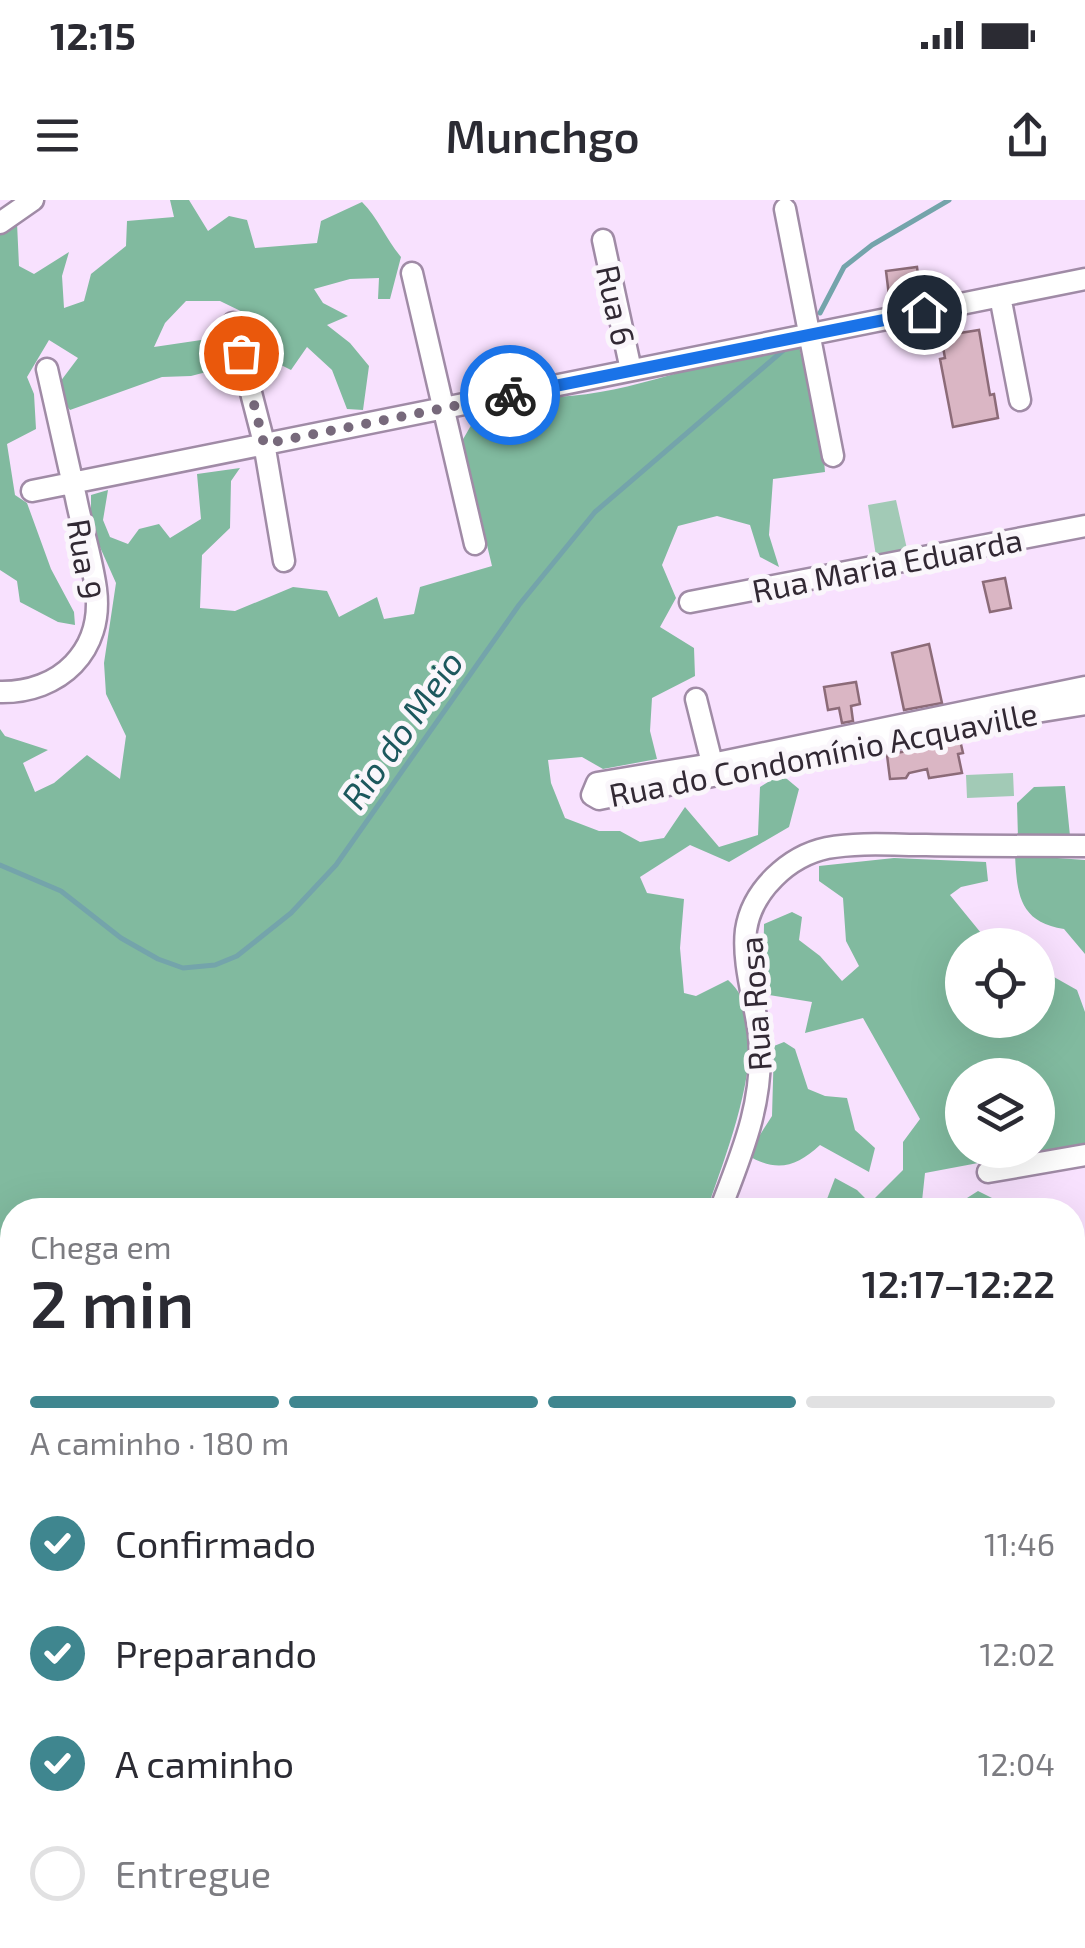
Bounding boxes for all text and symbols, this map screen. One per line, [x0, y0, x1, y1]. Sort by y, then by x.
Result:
text: 12:15 [50, 12, 136, 58]
icon: menu [30, 108, 85, 163]
text: Munchgo [445, 108, 640, 162]
icon: share [1000, 108, 1055, 163]
street label: Rua 6 [590, 261, 644, 349]
pin [882, 270, 967, 355]
icon: home [897, 285, 952, 340]
pin [199, 311, 284, 396]
icon: bag [214, 326, 269, 381]
courier [460, 345, 560, 445]
icon: bike [483, 368, 538, 423]
street label: Rua 9 [61, 516, 111, 602]
street label: Rua Maria Eduarda [749, 519, 1025, 609]
water label: Rio do Meio [331, 642, 471, 816]
street label: Rua do Condomínio Acquaville [606, 693, 1040, 813]
map controls [945, 928, 1055, 1168]
button: locate [945, 928, 1055, 1038]
street label: Rua Rosa [730, 936, 778, 1072]
button: layers [945, 1058, 1055, 1168]
text: Chega em [30, 1227, 172, 1265]
text: 12:17–12:22 [862, 1260, 1055, 1306]
text: 2 min [30, 1263, 194, 1341]
text: A caminho · 180 m [30, 1423, 289, 1461]
icon: check [30, 1516, 85, 1571]
text: Confirmado [115, 1520, 316, 1566]
text: 11:46 [984, 1524, 1055, 1562]
icon: check [30, 1626, 85, 1681]
text: Preparando [115, 1630, 317, 1676]
text: 12:02 [979, 1634, 1055, 1672]
icon: check [30, 1736, 85, 1791]
text: A caminho [115, 1740, 294, 1786]
text: 12:04 [978, 1744, 1055, 1782]
text: Entregue [115, 1850, 271, 1896]

